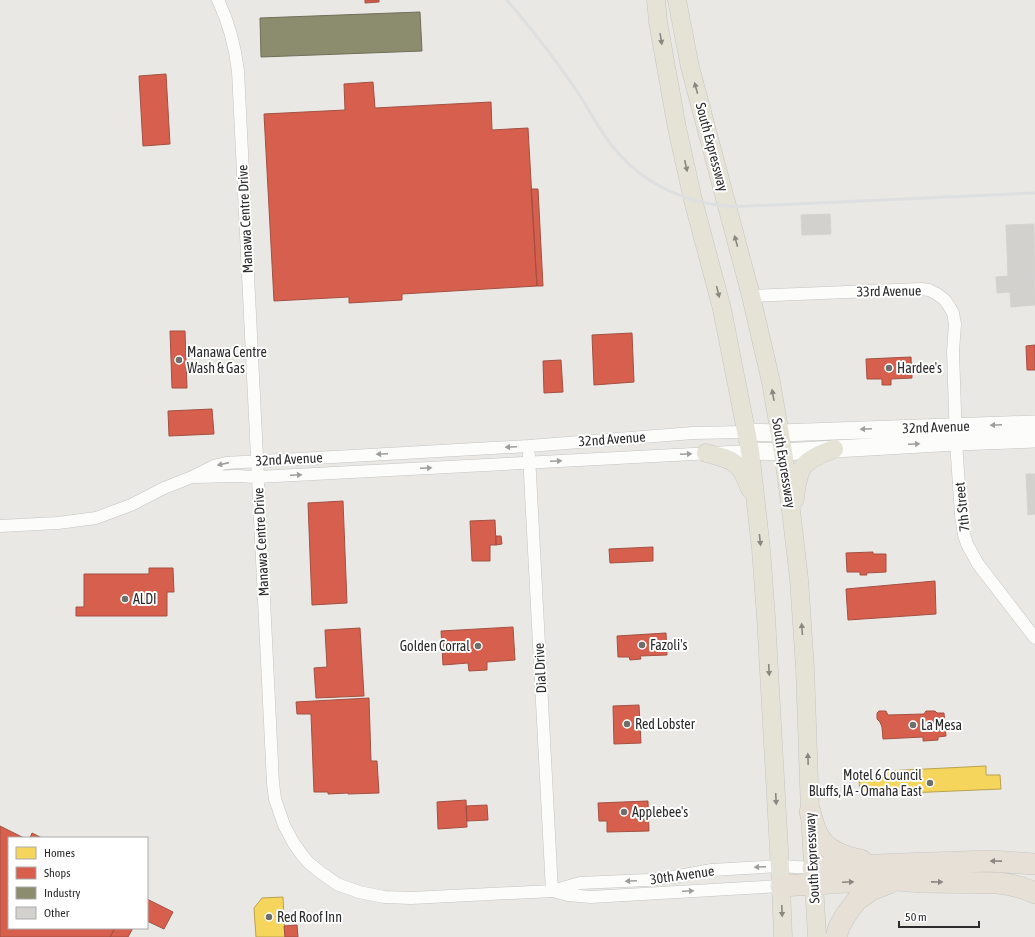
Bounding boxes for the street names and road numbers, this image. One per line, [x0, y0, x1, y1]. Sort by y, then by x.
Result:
street label: South Expressway [692, 101, 732, 193]
street label: Manawa Centre Drive [234, 164, 256, 274]
street label: 33rd Avenue [857, 282, 921, 300]
street label: South Expressway [769, 417, 799, 509]
street label: 32nd Avenue [902, 418, 970, 436]
street label: 32nd Avenue [578, 429, 646, 449]
street label: 32nd Avenue [255, 449, 323, 469]
street label: 7th Street [951, 481, 973, 533]
street label: Manawa Centre Drive [250, 487, 272, 597]
street label: Dial Drive [531, 642, 549, 694]
street label: South Expressway [802, 812, 822, 904]
street label: 30th Avenue [649, 863, 715, 887]

